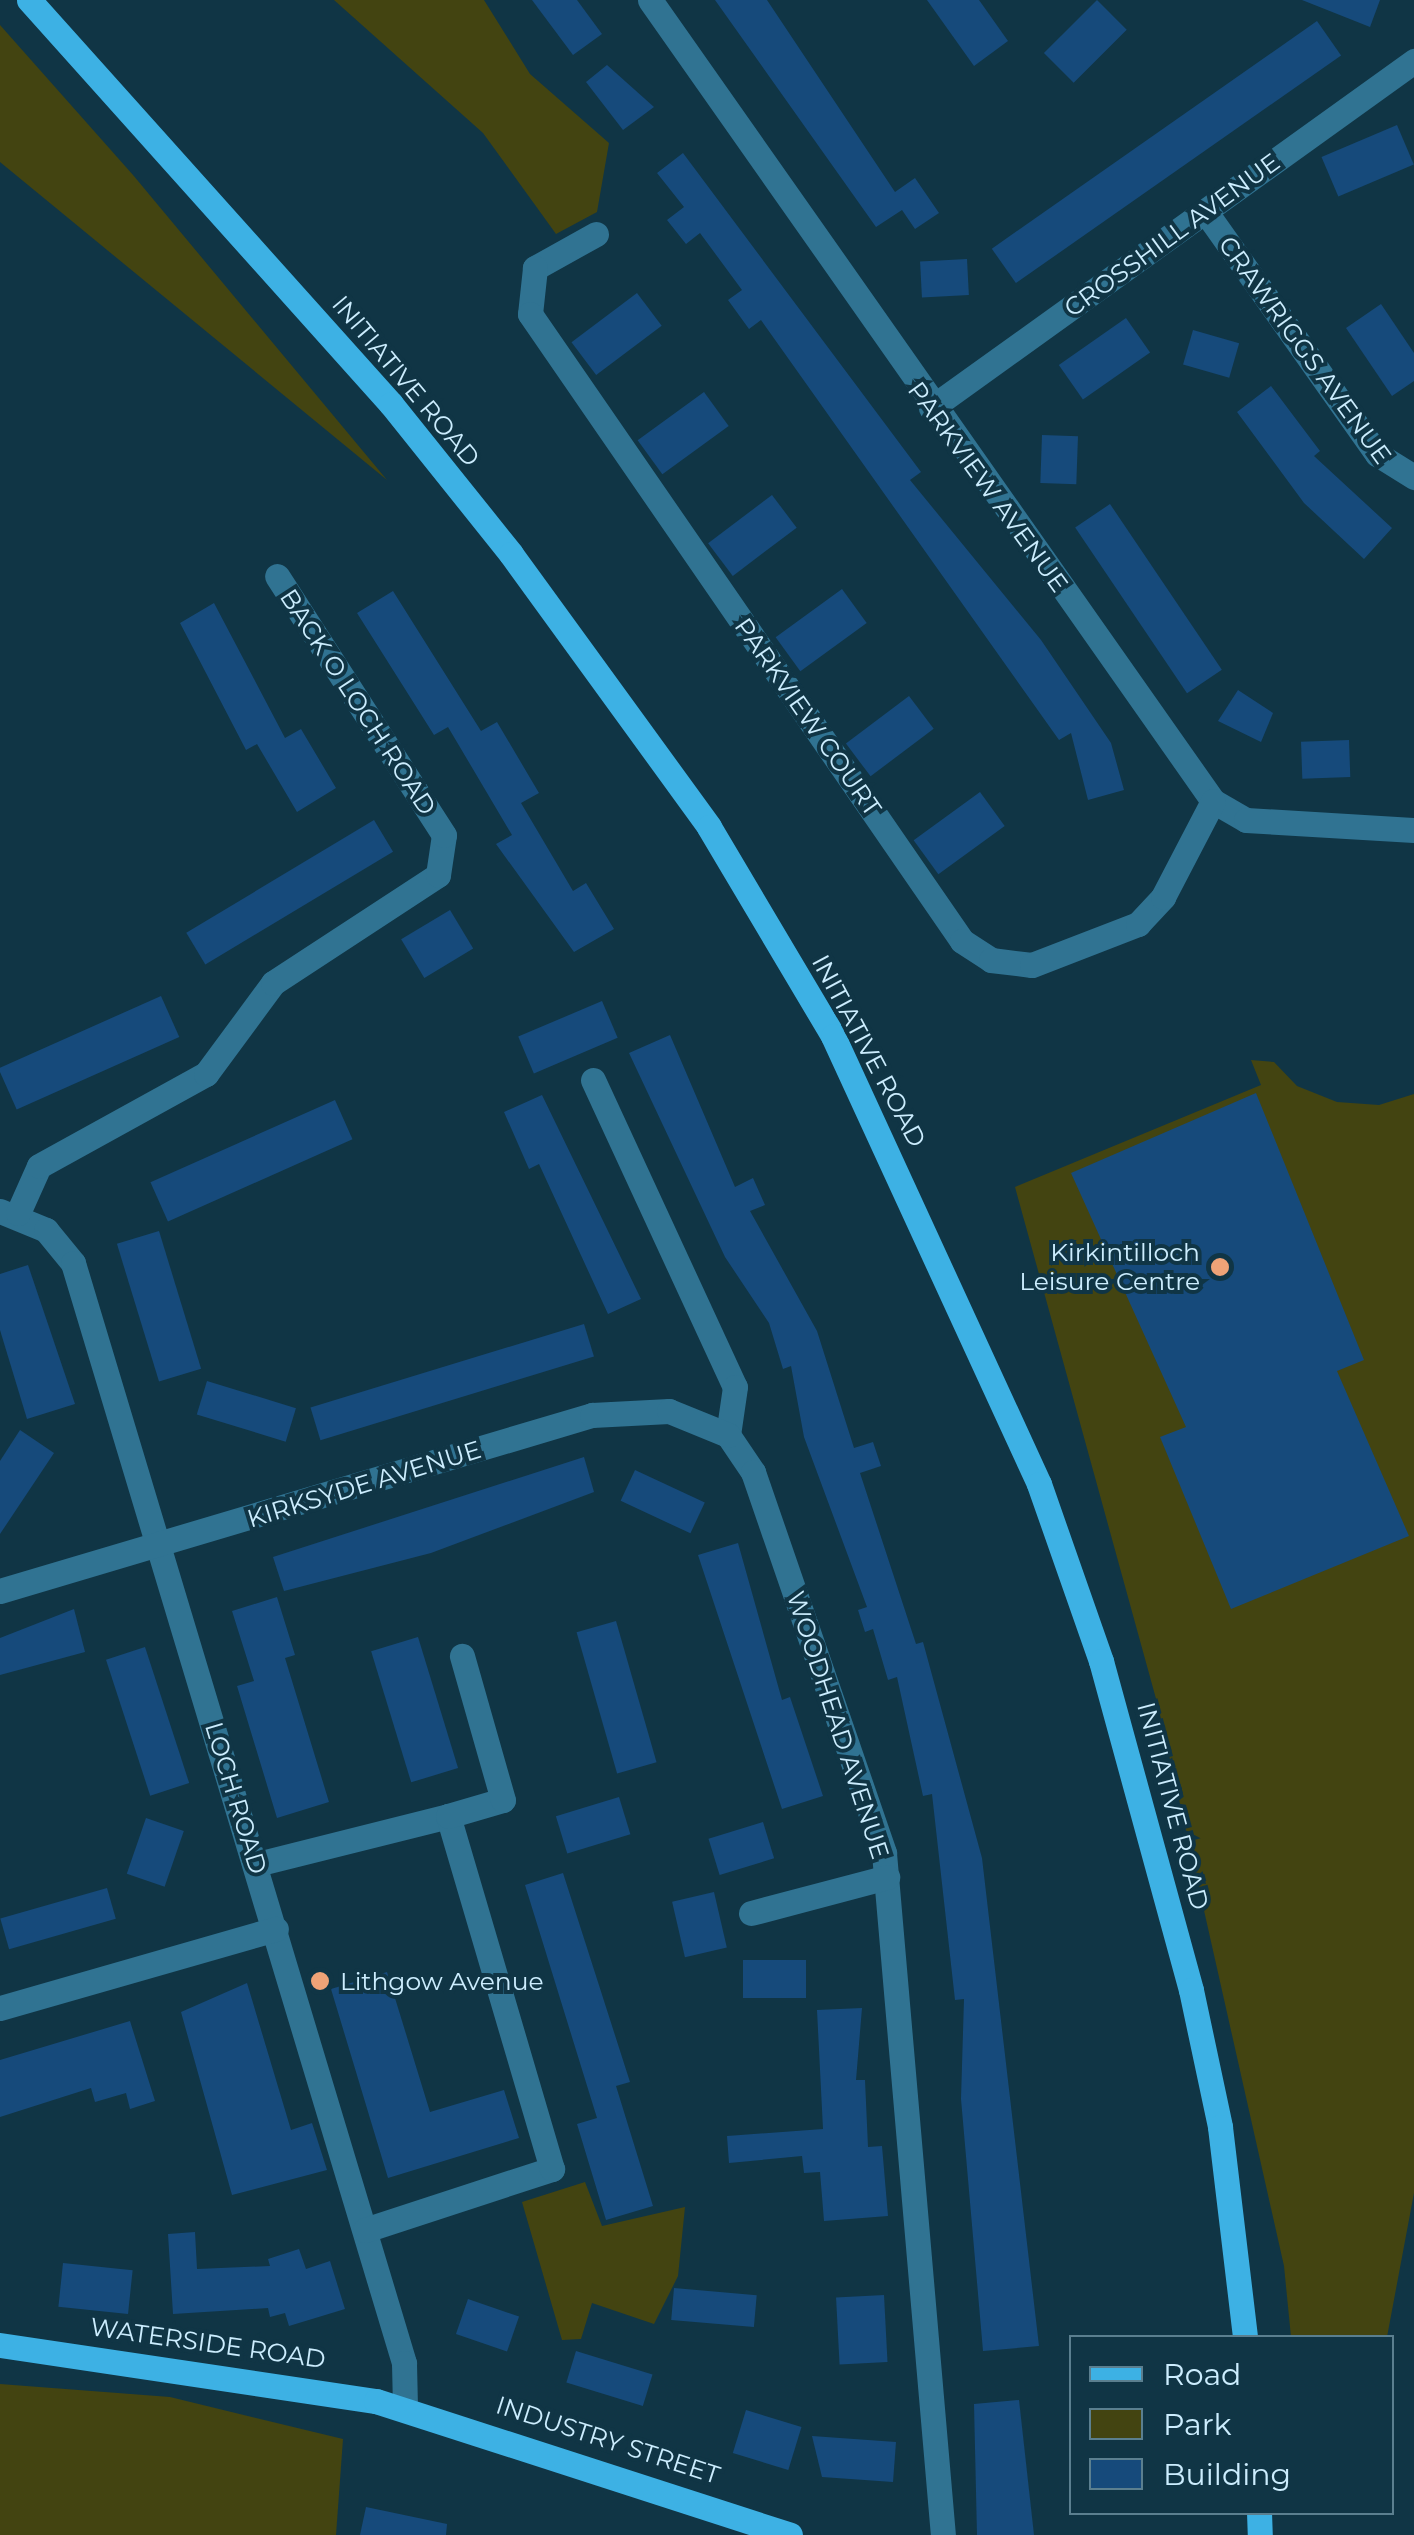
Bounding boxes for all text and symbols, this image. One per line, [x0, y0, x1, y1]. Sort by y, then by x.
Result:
street label: CROSSHILL AVENUE [1058, 147, 1286, 323]
street label: CRAWRIGGS AVENUE [1212, 230, 1398, 470]
street label: INITIATIVE ROAD [326, 290, 486, 472]
street label: PARKVIEW AVENUE [902, 376, 1074, 598]
street label: BACK O LOCH ROAD [274, 583, 442, 821]
street label: PARKVIEW COURT [728, 612, 888, 822]
street label: INITIATIVE ROAD [806, 950, 932, 1152]
place label: Kirkintilloch Leisure Centre [1019, 1238, 1200, 1297]
marker: Kirkintilloch Leisure Centre [1209, 1256, 1231, 1278]
street label: KIRKSYDE AVENUE [243, 1434, 485, 1534]
street label: WOODHEAD AVENUE [781, 1587, 895, 1863]
street label: INITIATIVE ROAD [1131, 1699, 1215, 1913]
street label: LOCH ROAD [199, 1718, 273, 1878]
place label: Lithgow Avenue [340, 1966, 544, 1996]
marker: Lithgow Avenue [309, 1970, 331, 1992]
street label: WATERSIDE ROAD [88, 2312, 328, 2374]
legend [1069, 2335, 1394, 2515]
text: Road [1163, 2356, 1241, 2393]
street label: INDUSTRY STREET [492, 2390, 724, 2490]
text: Park [1163, 2406, 1232, 2443]
text: Building [1163, 2456, 1291, 2493]

